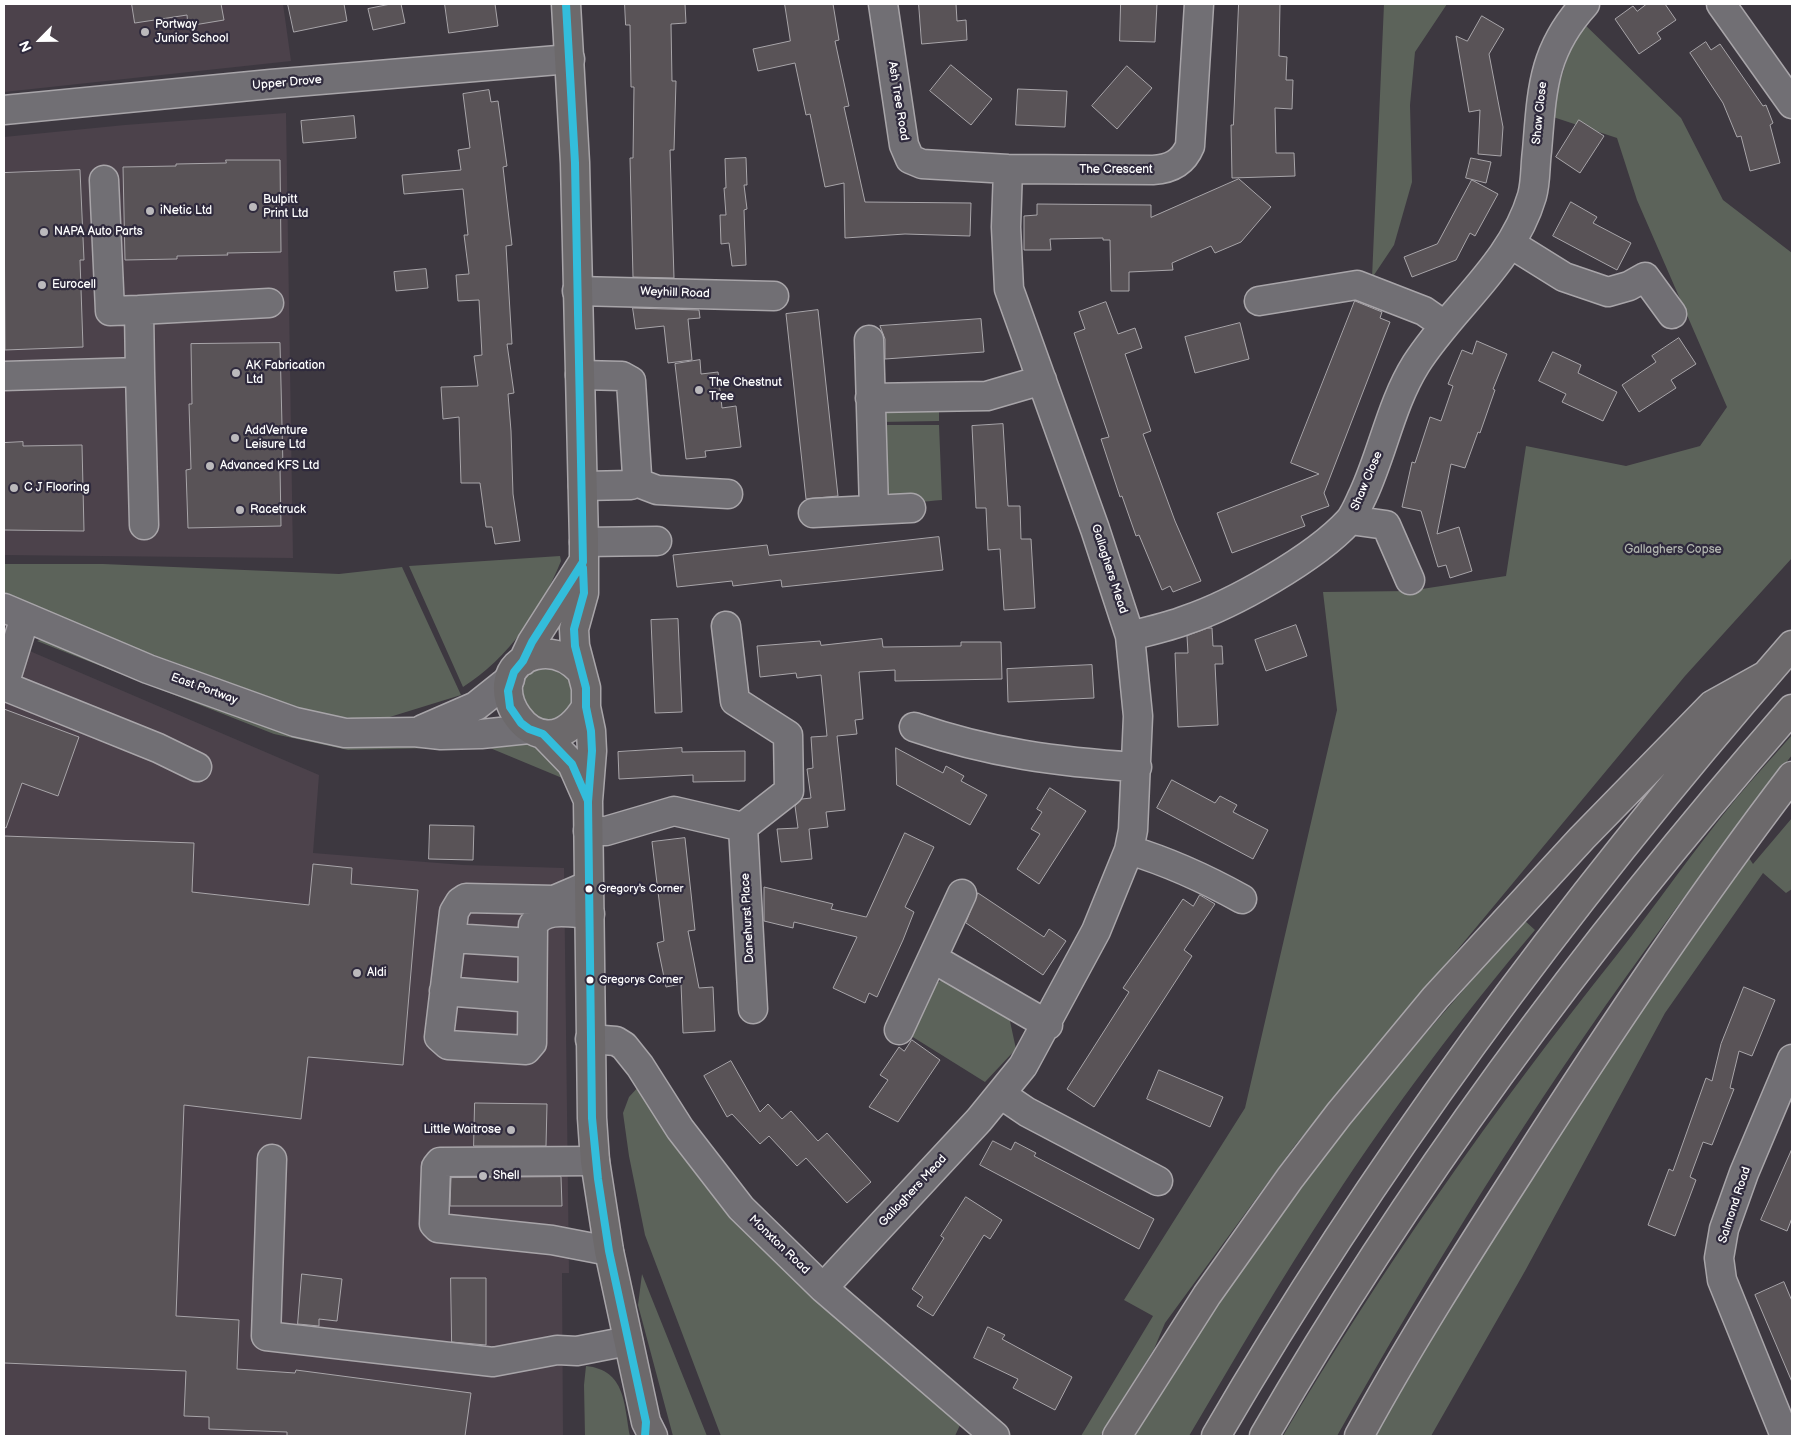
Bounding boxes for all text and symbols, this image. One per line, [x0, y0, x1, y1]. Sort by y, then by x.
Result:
north arrow [15, 15, 65, 65]
place label: Portway Junior School [155, 18, 228, 46]
marker: Portway Junior School [139, 26, 151, 38]
text: N [16, 38, 36, 54]
street label: Ash Tree Road [885, 60, 911, 142]
street label: Upper Drove [252, 73, 322, 93]
street label: Shaw Close [1530, 81, 1550, 145]
street label: The Crescent [1079, 163, 1153, 177]
place label: Bulpitt Print Ltd [263, 193, 308, 221]
marker: Bulpitt Print Ltd [247, 201, 259, 213]
place label: iNetic Ltd [160, 204, 212, 218]
marker: iNetic Ltd [144, 205, 156, 217]
place label: NAPA Auto Parts [54, 225, 143, 239]
marker: NAPA Auto Parts [38, 226, 50, 238]
place label: Eurocell [52, 278, 96, 292]
marker: Eurocell [36, 279, 48, 291]
street label: Weyhill Road [640, 285, 710, 301]
place label: AK Fabrication Ltd [246, 359, 325, 387]
marker: AK Fabrication Ltd [230, 367, 242, 379]
place label: The Chestnut Tree [709, 376, 782, 404]
marker: The Chestnut Tree [693, 384, 705, 396]
place label: AddVenture Leisure Ltd [245, 424, 308, 452]
marker: AddVenture Leisure Ltd [229, 432, 241, 444]
street label: Shaw Close [1348, 449, 1386, 513]
place label: Advanced KFS Ltd [220, 459, 319, 473]
marker: Advanced KFS Ltd [204, 460, 216, 472]
place label: C J Flooring [24, 481, 90, 495]
marker: C J Flooring [8, 482, 20, 494]
place label: Racetruck [250, 503, 306, 517]
marker: Racetruck [234, 504, 246, 516]
street label: Gallaghers Mead [1088, 522, 1130, 616]
park label: Gallaghers Copse [1624, 543, 1722, 557]
street label: East Portway [169, 670, 239, 708]
street label: Danehurst Place [738, 873, 758, 963]
place label: Gregory's Corner [598, 882, 684, 896]
marker: Gregory's Corner [584, 884, 594, 894]
place label: Aldi [367, 966, 387, 980]
marker: Aldi [351, 967, 363, 979]
place label: Gregorys Corner [599, 973, 683, 987]
marker: Gregorys Corner [585, 975, 595, 985]
place label: Little Waitrose [423, 1123, 501, 1137]
marker: Little Waitrose [505, 1124, 517, 1136]
street label: Gallaghers Mead [876, 1152, 950, 1230]
street label: Salmond Road [1716, 1165, 1754, 1245]
place label: Shell [493, 1169, 519, 1183]
marker: Shell [477, 1170, 489, 1182]
street label: Monxton Road [746, 1212, 812, 1278]

